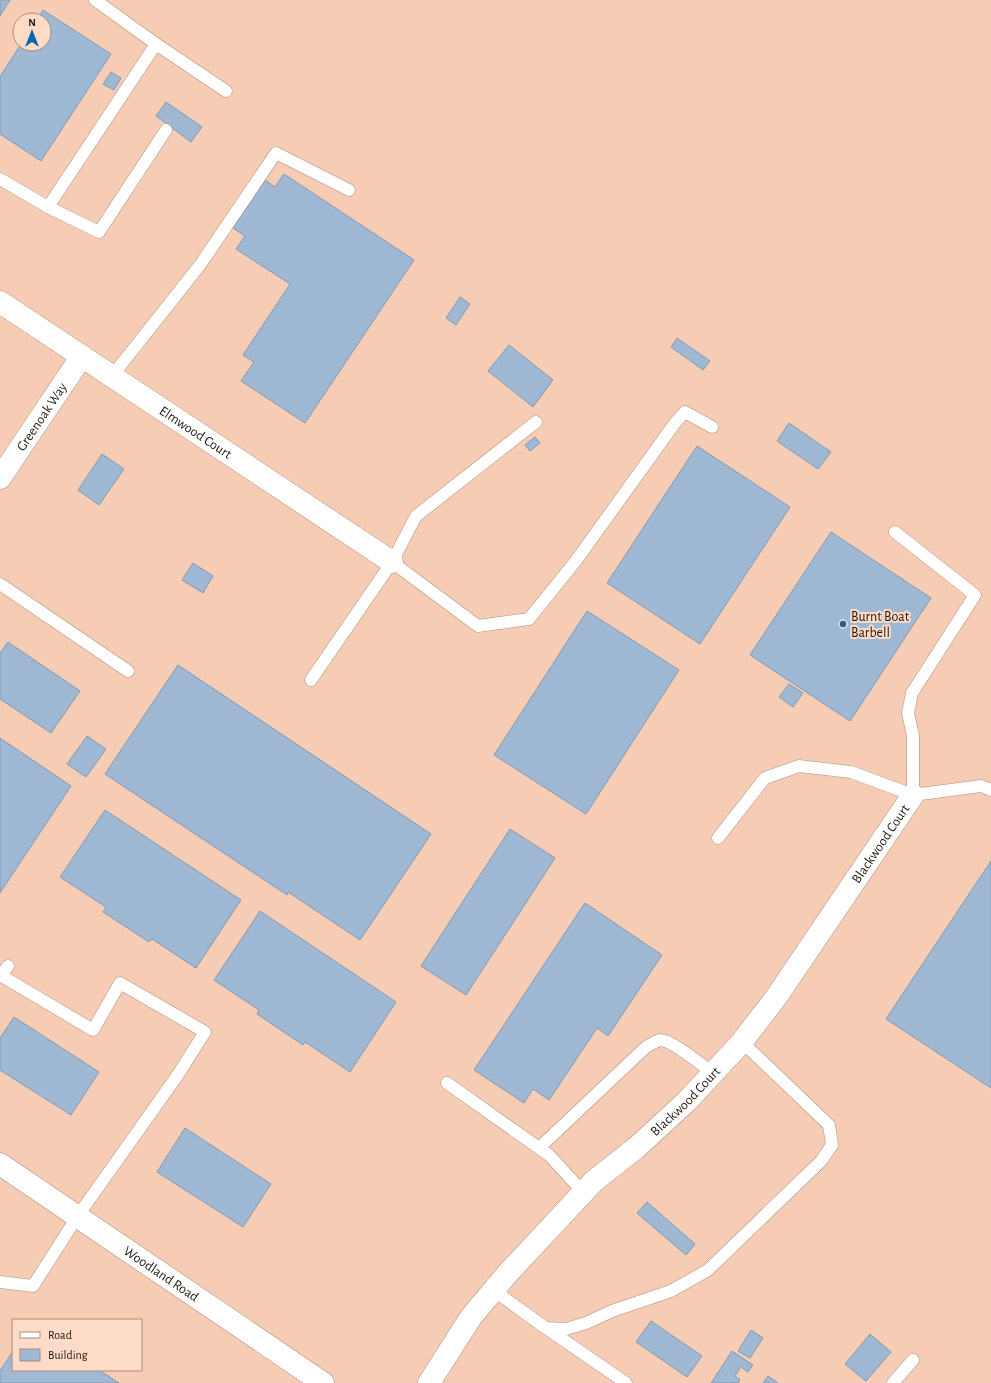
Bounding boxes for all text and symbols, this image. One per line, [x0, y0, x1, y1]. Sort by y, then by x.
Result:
north arrow [12, 12, 52, 52]
text: N [28, 17, 36, 28]
street label: Greenoak Way [14, 380, 70, 454]
street label: Elmwood Court [157, 404, 234, 462]
place label: Burnt Boat Barbell [851, 610, 910, 640]
marker: Burnt Boat Barbell [838, 619, 848, 629]
street label: Blackwood Court [850, 802, 913, 886]
street label: Blackwood Court [648, 1064, 723, 1139]
street label: Woodland Road [121, 1244, 201, 1305]
legend [12, 1319, 142, 1371]
text: Road [48, 1329, 72, 1341]
text: Building [48, 1349, 88, 1361]

